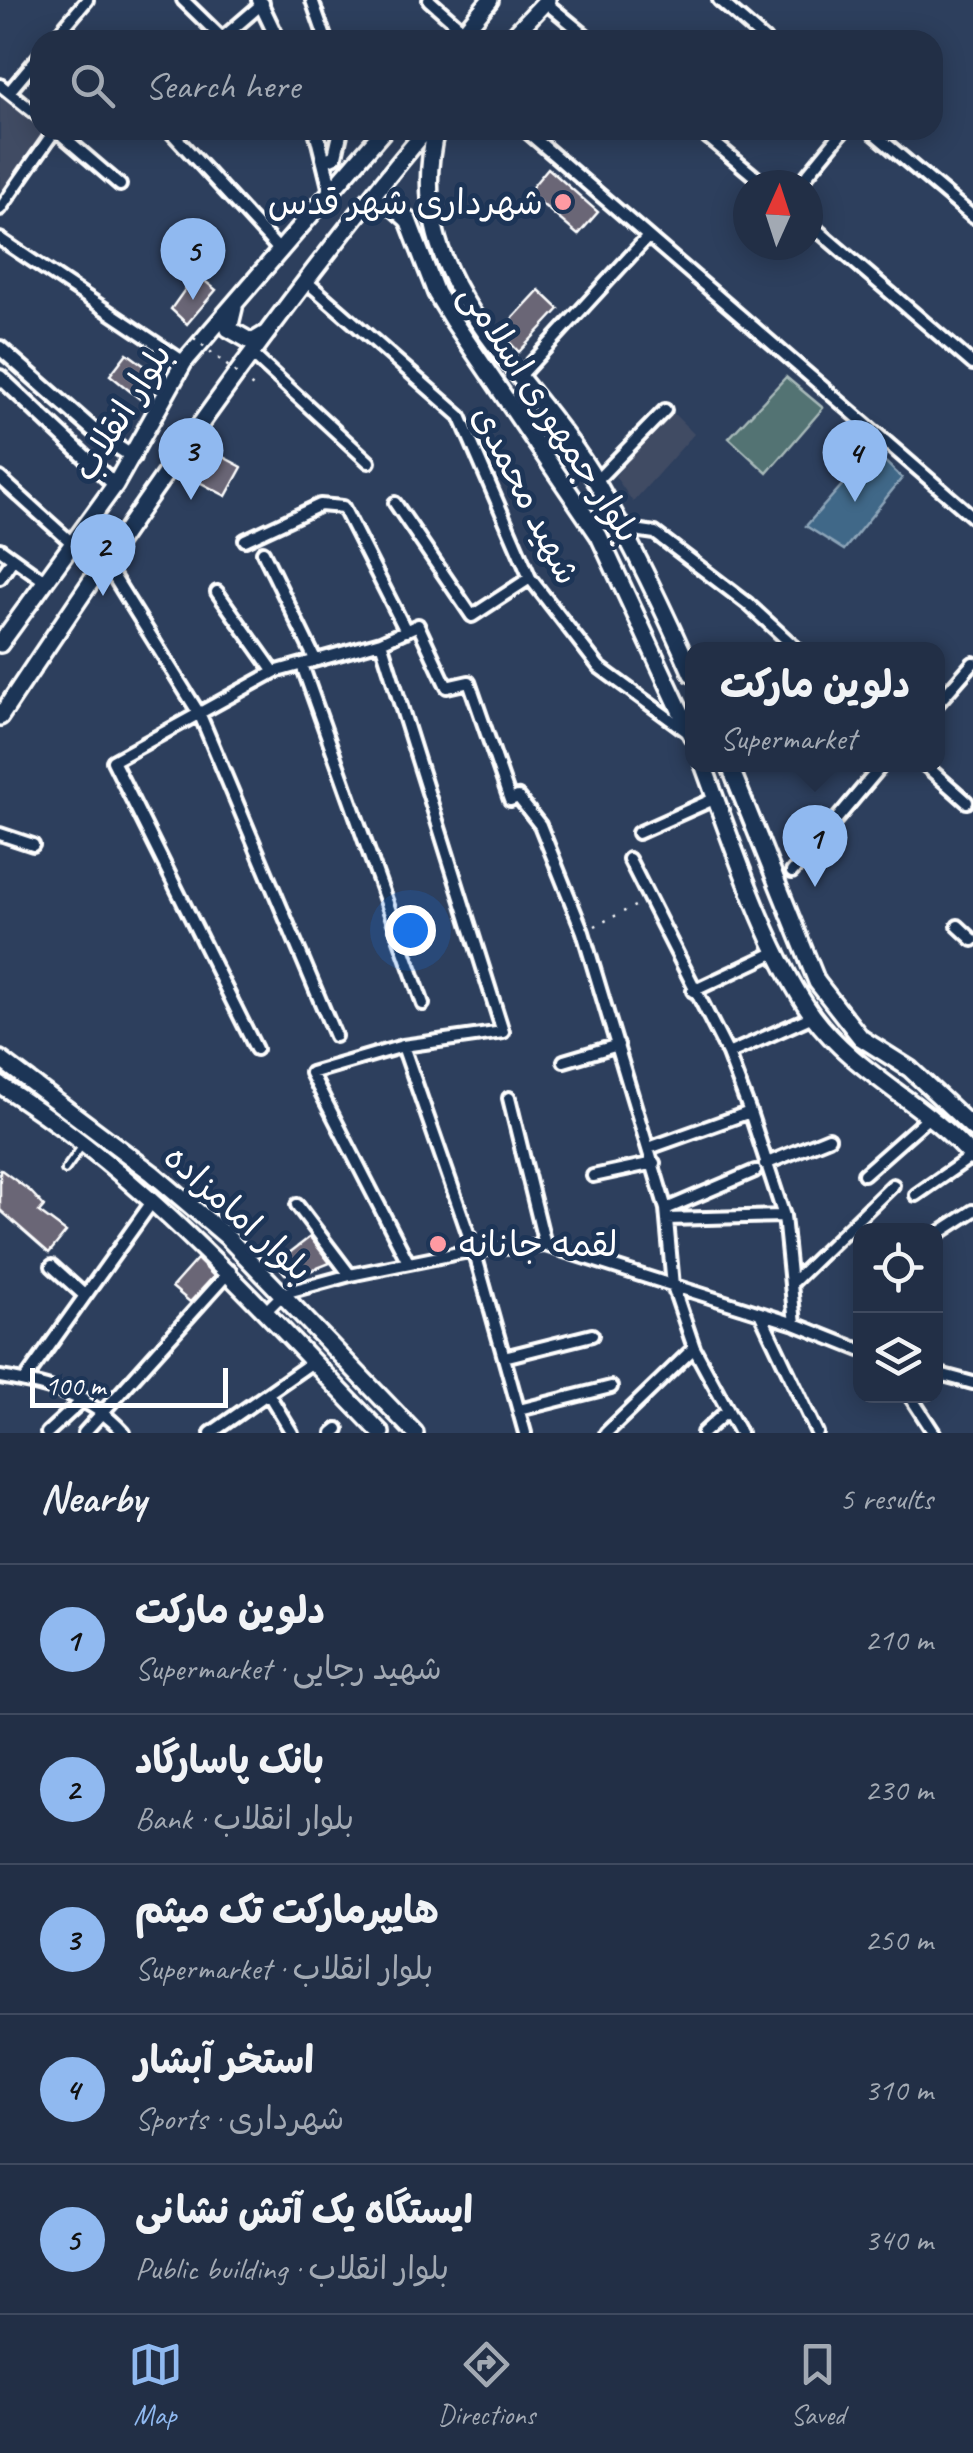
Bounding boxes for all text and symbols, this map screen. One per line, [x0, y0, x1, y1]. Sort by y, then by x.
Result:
search box [30, 30, 943, 140]
icon: search [65, 58, 120, 113]
text: Search here [145, 62, 300, 109]
north arrow [733, 170, 823, 260]
place label: شهرداری شهر قدس [268, 180, 543, 225]
marker: شهرداری شهر قدس [552, 191, 574, 213]
pin: 5 [160, 218, 226, 300]
street label: بلوار جمهوری اسلامی [449, 275, 651, 551]
street label: بلوار انقلاب [62, 335, 182, 489]
street label: شهید محمدی [462, 398, 590, 592]
pin: 3 [158, 418, 224, 500]
pin: 4 [822, 420, 888, 502]
pin: 2 [70, 514, 136, 596]
popup [685, 642, 945, 772]
text: دلوین مارکت [720, 661, 910, 708]
text: Supermarket [720, 718, 856, 759]
pin: 1 [782, 804, 848, 887]
your location [385, 905, 436, 956]
street label: بلوار امامزاده [154, 1134, 322, 1292]
place label: لقمه جانانه [458, 1222, 618, 1267]
map controls [853, 1223, 943, 1403]
button: locate [853, 1223, 943, 1313]
marker: لقمه جانانه [427, 1233, 449, 1255]
button: layers [853, 1313, 943, 1403]
scale bar [30, 1363, 228, 1408]
text: 100 m [45, 1368, 105, 1403]
text: Nearby [40, 1472, 146, 1525]
text: 5 results [839, 1478, 933, 1519]
text: دلوین مارکت [135, 1587, 325, 1634]
text: 1 [65, 1619, 80, 1660]
text: 210 m [864, 1619, 933, 1660]
text: Supermarket · شهید رجایی [135, 1648, 442, 1689]
text: بانک پاسارگاد [135, 1737, 324, 1784]
text: 2 [65, 1769, 80, 1810]
text: 230 m [864, 1769, 933, 1810]
text: Bank · بلوار انقلاب [135, 1798, 354, 1839]
text: هایپرمارکت تک میثم [135, 1887, 439, 1934]
text: 3 [65, 1919, 80, 1960]
text: 250 m [864, 1919, 933, 1960]
text: Supermarket · بلوار انقلاب [135, 1948, 433, 1989]
text: استخر آبشار [135, 2037, 314, 2084]
text: 4 [65, 2069, 80, 2110]
text: 310 m [864, 2069, 933, 2110]
text: Sports · شهرداری [135, 2098, 344, 2139]
text: ایستگاه یک آتش نشانی [135, 2187, 473, 2234]
text: 5 [66, 2219, 79, 2260]
text: 340 m [864, 2219, 933, 2260]
text: Public building · بلوار انقلاب [135, 2248, 449, 2289]
tab: Map [128, 2337, 183, 2432]
tab: Directions [438, 2337, 535, 2432]
tab: Saved [790, 2337, 845, 2432]

